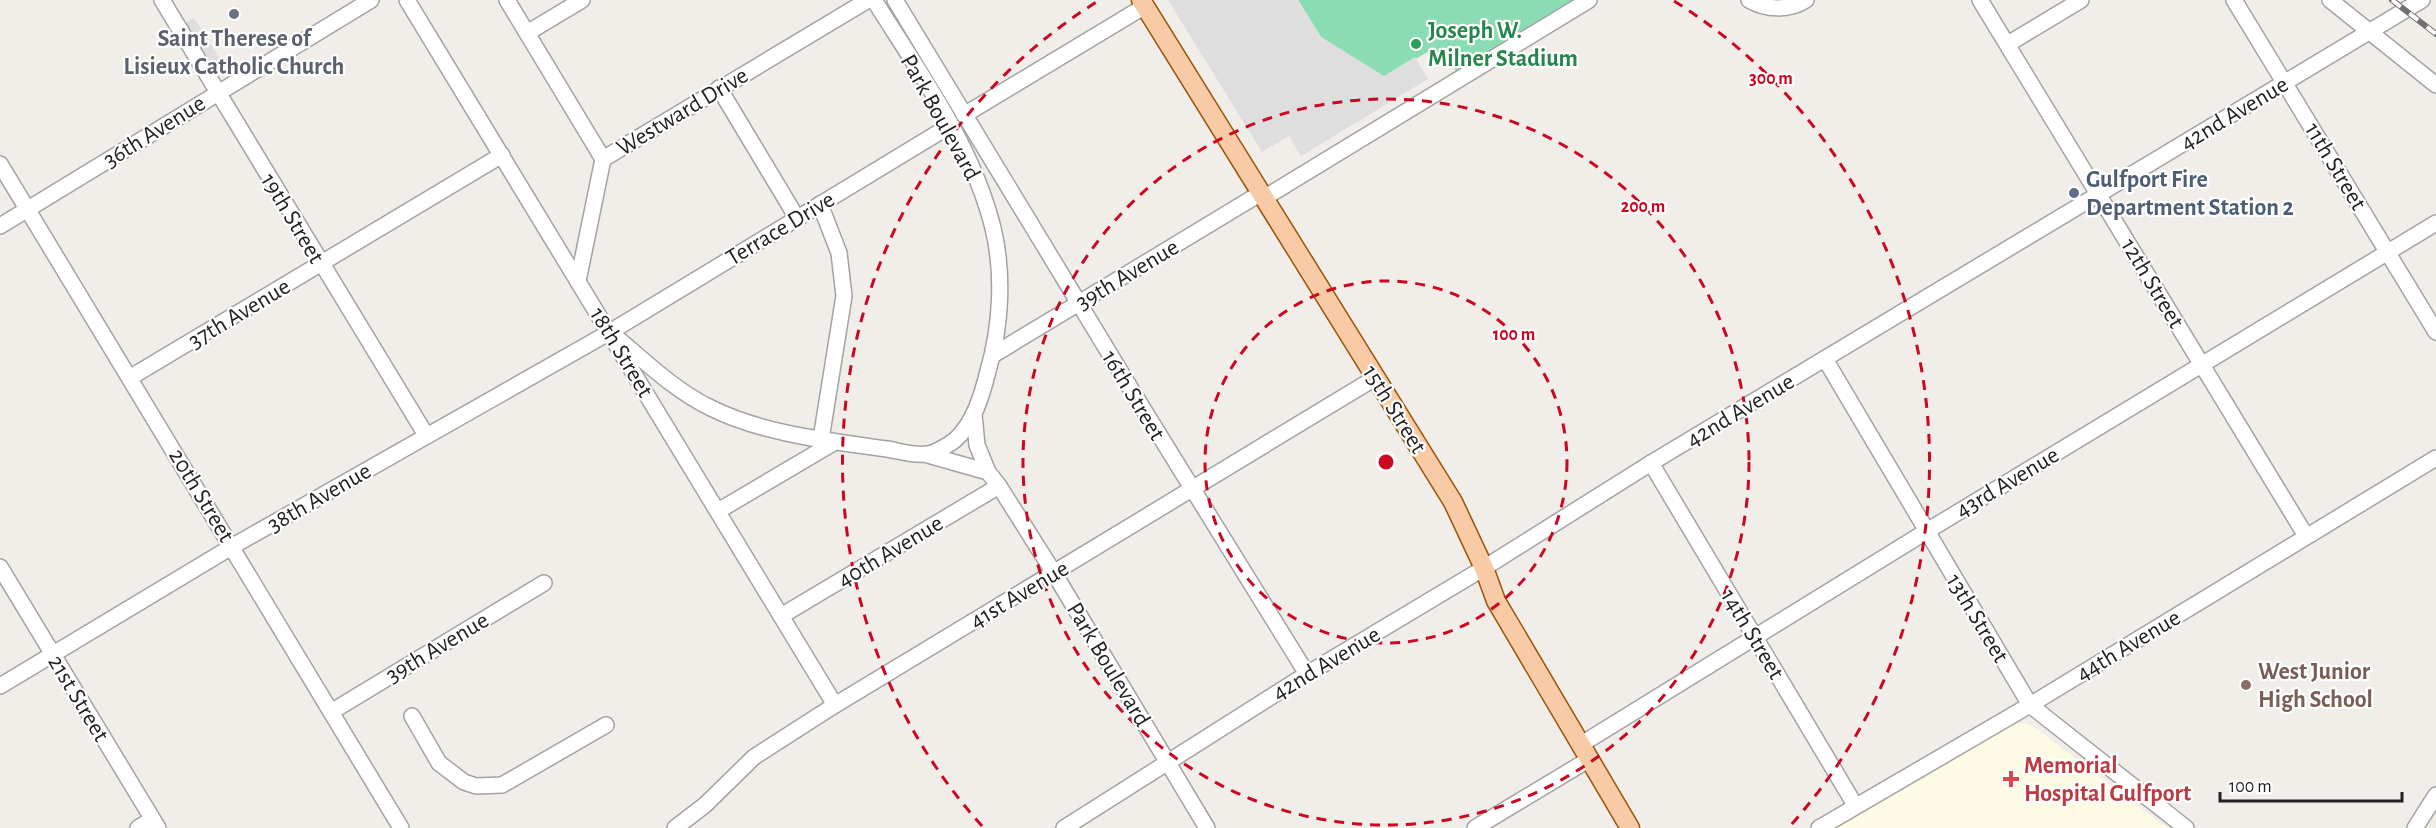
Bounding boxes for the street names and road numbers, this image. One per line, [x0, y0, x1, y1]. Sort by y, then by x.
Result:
street label: Park Boulevard [896, 51, 985, 184]
street label: Westward Drive [613, 63, 752, 160]
street label: 42nd Avenue [2176, 72, 2293, 155]
street label: 36th Avenue [99, 91, 210, 173]
street label: 11th Street [2300, 119, 2371, 215]
street label: 19th Street [256, 169, 328, 268]
street label: Terrace Drive [722, 187, 839, 271]
street label: 39th Avenue [1072, 235, 1183, 315]
street label: 12th Street [2116, 235, 2188, 333]
street label: 37th Avenue [184, 274, 295, 353]
street label: 18th Street [585, 303, 657, 402]
street label: 16th Street [1097, 346, 1169, 445]
street label: 15th Street [1358, 361, 1431, 458]
street label: 42nd Avenue [1682, 369, 1799, 452]
street label: 43rd Avenue [1952, 443, 2063, 523]
street label: 20th Street [164, 445, 238, 547]
street label: 38th Avenue [264, 459, 375, 537]
street label: 40th Avenue [834, 511, 947, 593]
street label: 41st Avenue [966, 556, 1073, 634]
street label: 13th Street [1941, 570, 2013, 667]
street label: 14th Street [1716, 585, 1788, 684]
street label: Park Boulevard [1062, 598, 1154, 731]
street label: 44th Avenue [2072, 605, 2185, 686]
street label: 39th Avenue [382, 608, 493, 688]
street label: 42nd Avenue [1268, 622, 1385, 705]
street label: 21st Street [43, 651, 113, 746]

